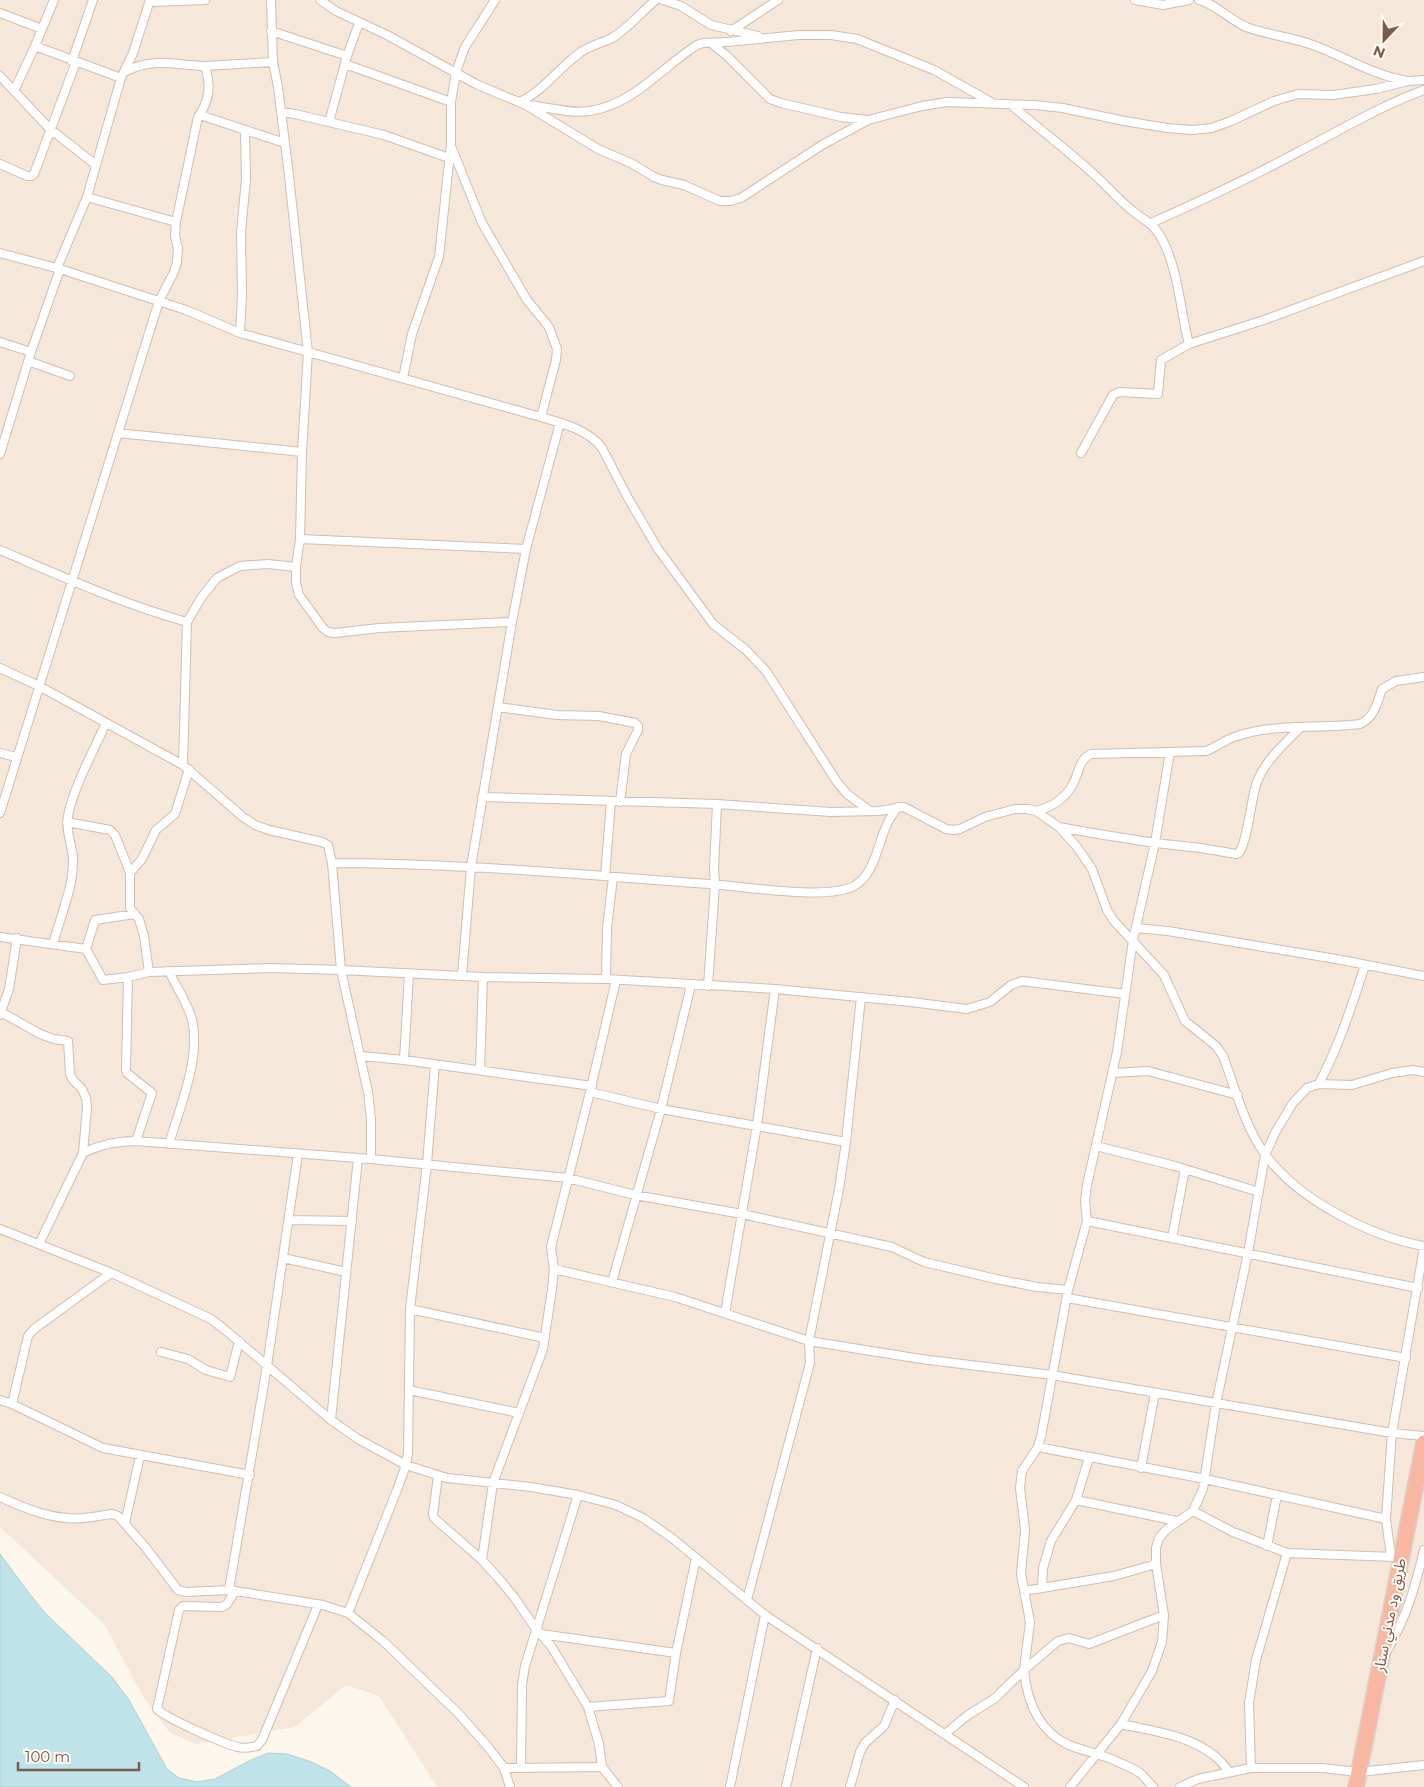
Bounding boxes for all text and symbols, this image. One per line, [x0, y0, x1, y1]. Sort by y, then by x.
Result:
north arrow [1359, 15, 1409, 65]
text: N [1371, 42, 1388, 63]
street label: طريق ود مدني سنار [1369, 1556, 1412, 1675]
scale bar [18, 1740, 139, 1772]
text: 100 m [25, 1747, 70, 1766]

